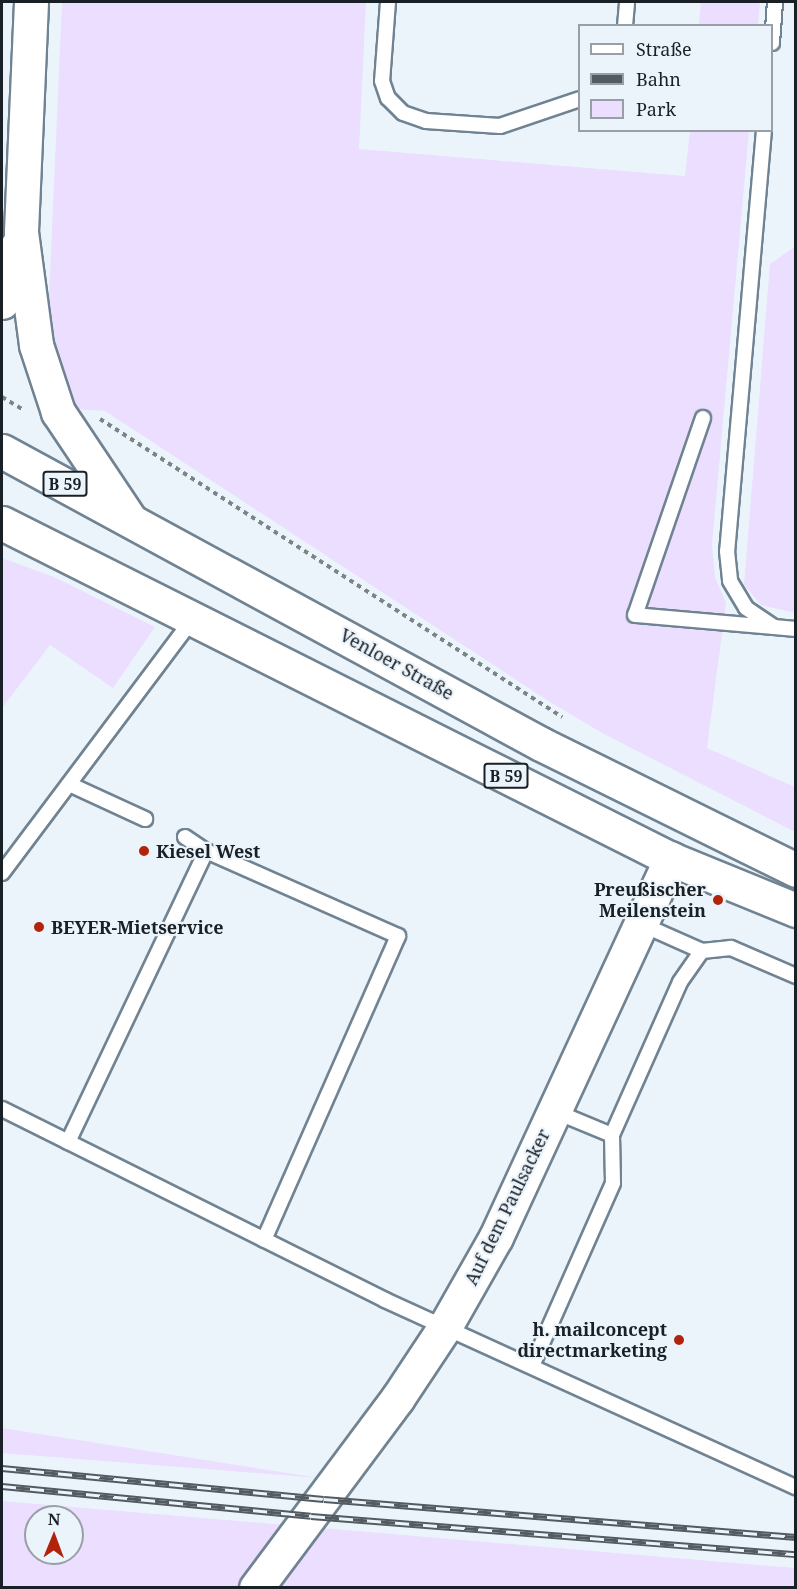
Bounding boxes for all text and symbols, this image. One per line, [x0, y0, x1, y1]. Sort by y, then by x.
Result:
legend [578, 24, 773, 132]
text: Straße [636, 37, 692, 61]
text: Bahn [636, 67, 681, 91]
text: Park [636, 97, 676, 121]
road number: B 59 [42, 471, 88, 497]
street label: Venloer Straße [336, 624, 458, 704]
road number: B 59 [484, 763, 528, 789]
place label: Kiesel West [156, 840, 260, 862]
marker: Kiesel West [137, 844, 151, 858]
place label: Preußischer Meilenstein [594, 879, 706, 922]
marker: Preußischer Meilenstein [711, 893, 725, 907]
place label: BEYER-Mietservice [51, 916, 224, 938]
marker: BEYER-Mietservice [32, 920, 46, 934]
street label: Auf dem Paulsacker [460, 1125, 554, 1289]
place label: h. mailconcept directmarketing [517, 1319, 667, 1362]
marker: h. mailconcept directmarketing [672, 1333, 686, 1347]
north arrow [24, 1505, 84, 1565]
text: N [48, 1508, 61, 1530]

